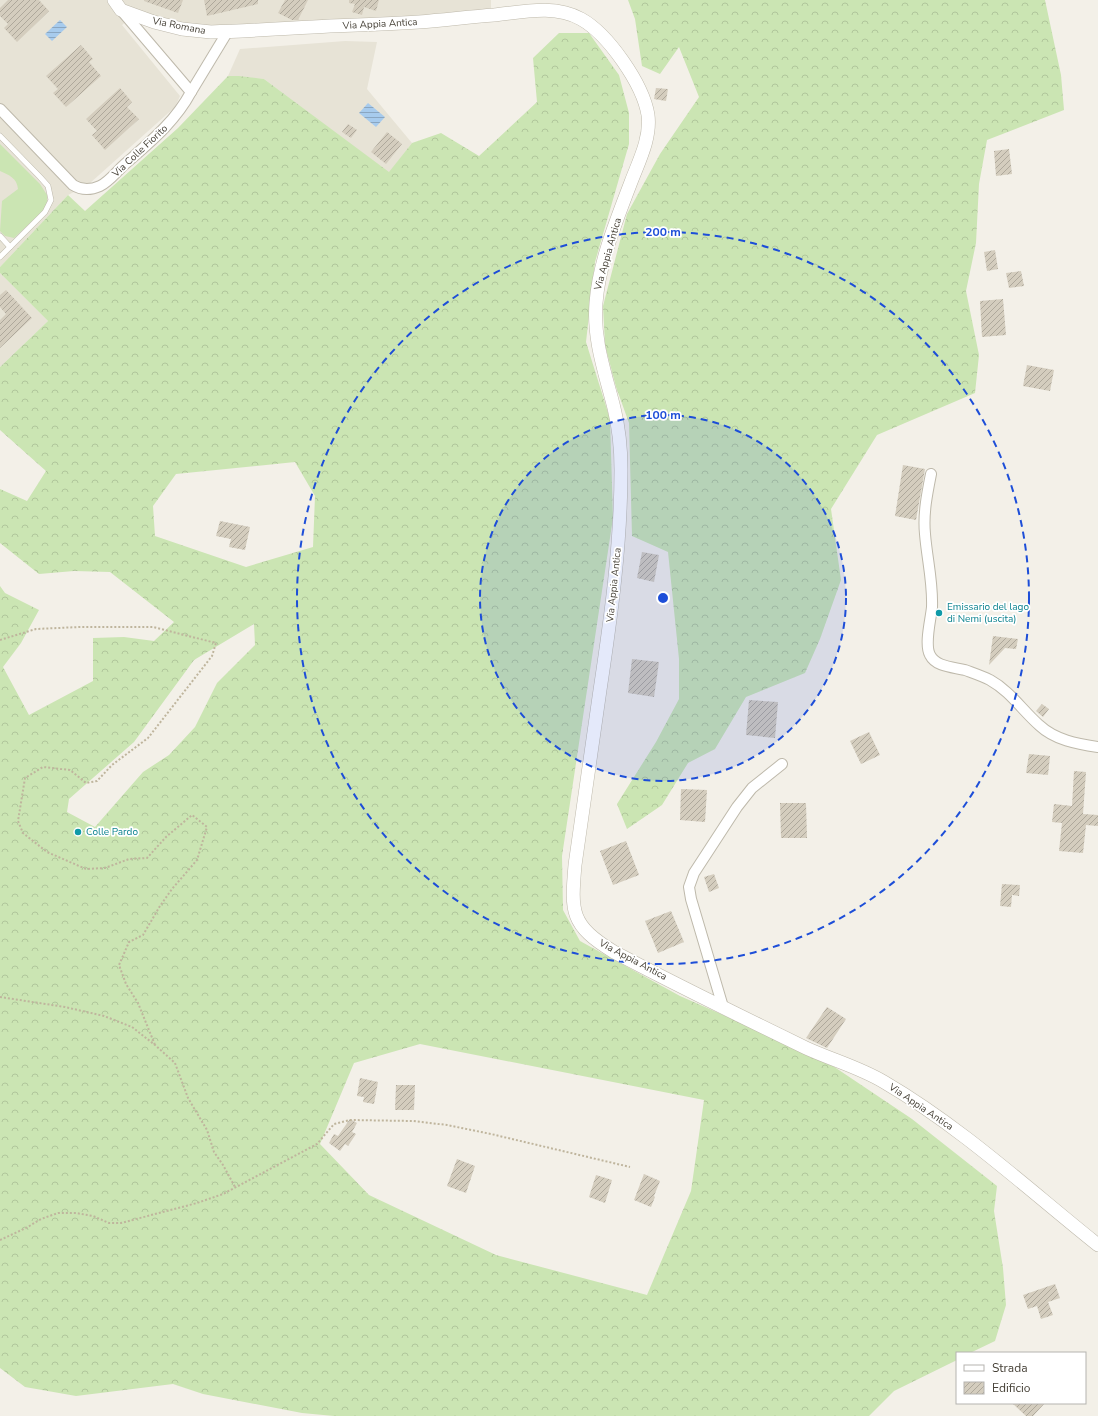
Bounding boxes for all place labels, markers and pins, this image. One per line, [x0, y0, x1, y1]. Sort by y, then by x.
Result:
centre of rings [656, 591, 670, 605]
place label: Emissario del lago di Nemi (uscita) [947, 600, 1029, 626]
marker: Emissario del lago di Nemi (uscita) [934, 608, 944, 618]
place label: Colle Pardo [86, 825, 138, 839]
marker: Colle Pardo [73, 827, 83, 837]

